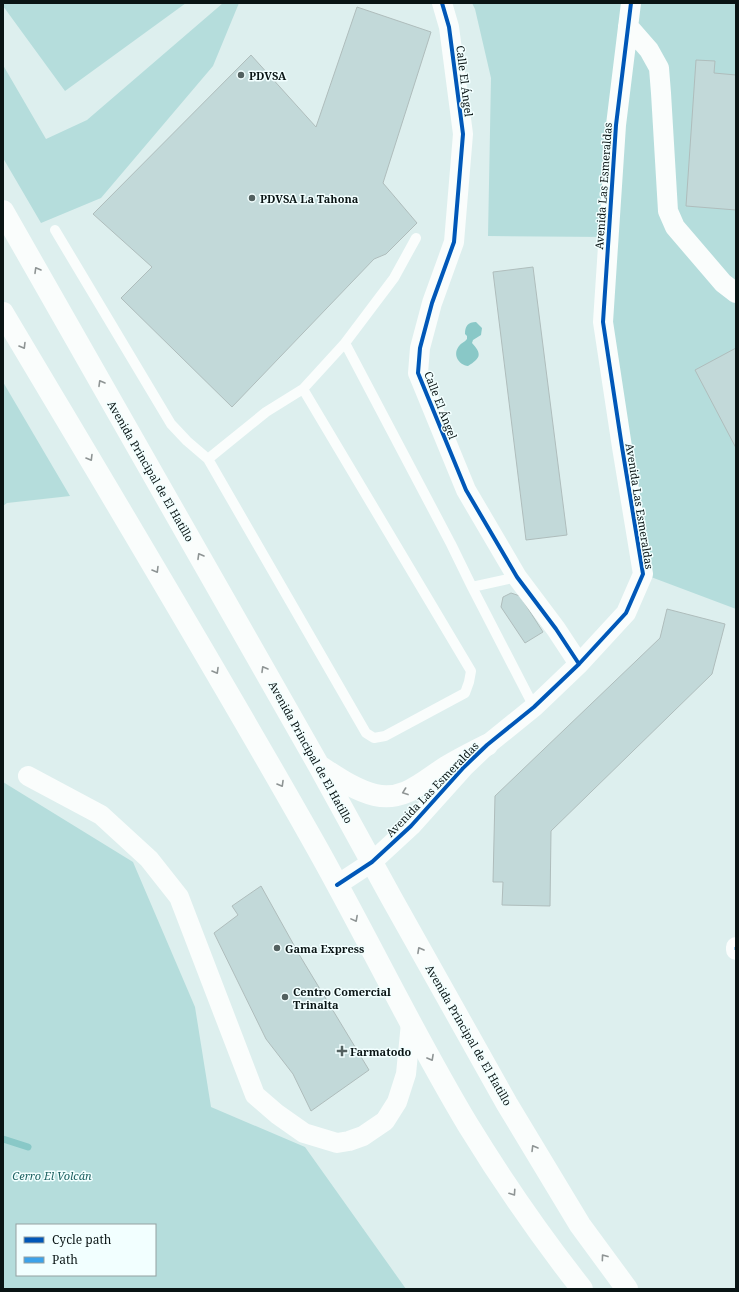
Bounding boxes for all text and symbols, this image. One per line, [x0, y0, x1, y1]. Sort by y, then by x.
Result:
street label: Calle El Ángel [453, 45, 477, 118]
place label: PDVSA [249, 68, 287, 83]
marker: PDVSA [236, 70, 246, 80]
street label: Avenida Las Esmeraldas [591, 122, 615, 250]
place label: PDVSA La Tahona [260, 191, 359, 206]
marker: PDVSA La Tahona [247, 193, 257, 203]
one-way arrow [34, 267, 41, 274]
one-way arrow [18, 342, 26, 349]
street label: Calle El Ángel [421, 369, 461, 442]
one-way arrow [98, 379, 105, 387]
street label: Avenida Principal de El Hatillo [104, 398, 198, 544]
street label: Avenida Las Esmeraldas [623, 442, 657, 570]
one-way arrow [85, 454, 92, 461]
one-way arrow [197, 553, 204, 560]
one-way arrow [152, 566, 159, 573]
one-way arrow [262, 666, 269, 673]
one-way arrow [211, 667, 218, 674]
street label: Avenida Principal de El Hatillo [266, 678, 356, 826]
street label: Avenida Las Esmeraldas [382, 738, 482, 840]
one-way arrow [276, 780, 283, 787]
one-way arrow [401, 788, 408, 796]
one-way arrow [350, 915, 358, 922]
place label: Gama Express [285, 941, 364, 956]
marker: Gama Express [272, 943, 282, 953]
one-way arrow [418, 947, 425, 954]
street label: Avenida Principal de El Hatillo [422, 962, 516, 1108]
place label: Centro Comercial Trinalta [293, 984, 391, 1012]
marker: Centro Comercial Trinalta [280, 992, 290, 1002]
place label: Farmatodo [350, 1044, 412, 1059]
marker: Farmatodo [337, 1046, 347, 1056]
one-way arrow [426, 1054, 433, 1061]
one-way arrow [531, 1145, 539, 1152]
park label: Cerro El Volcán [12, 1168, 92, 1183]
one-way arrow [508, 1189, 516, 1196]
legend [16, 1224, 156, 1276]
text: Cycle path [52, 1231, 112, 1248]
text: Path [52, 1251, 78, 1268]
one-way arrow [602, 1255, 609, 1262]

